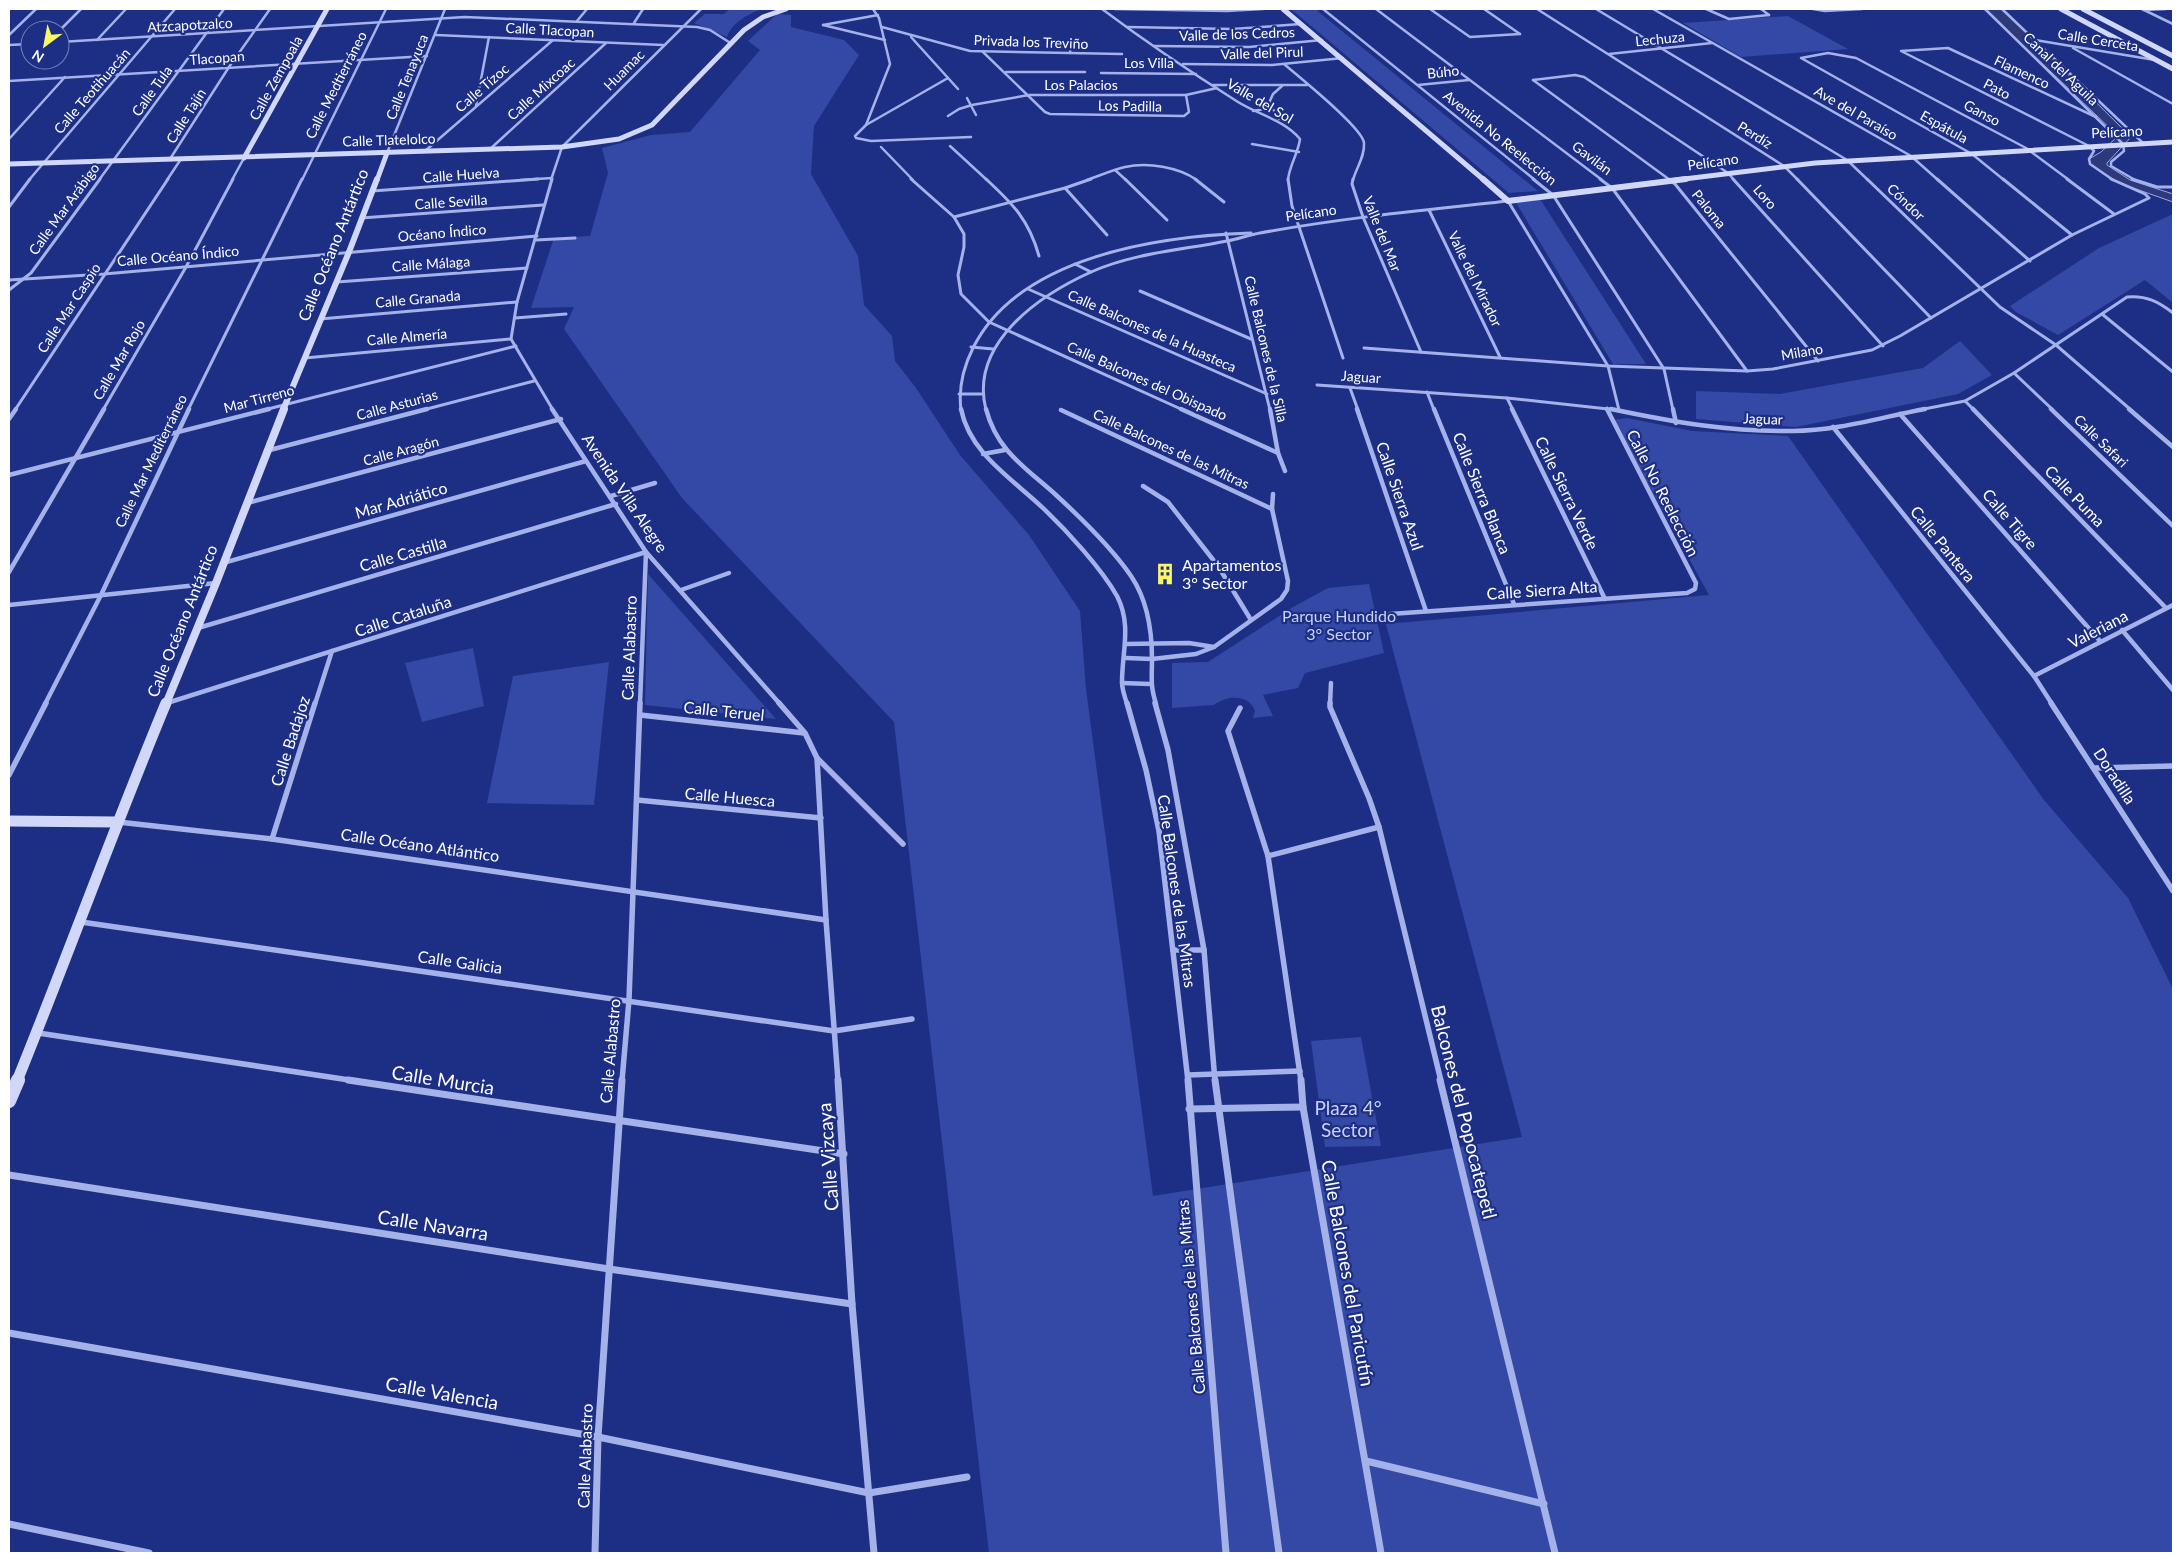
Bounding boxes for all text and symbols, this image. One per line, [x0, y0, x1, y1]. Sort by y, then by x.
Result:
street label: Atzcapotzalco [147, 14, 233, 35]
street label: Calle Tlacopan [505, 19, 595, 40]
north arrow [20, 20, 70, 70]
street label: Valle de los Cedros [1179, 23, 1295, 44]
street label: Calle Cerceta [2057, 25, 2140, 54]
street label: Lechuza [1634, 27, 1686, 50]
street label: Calle Medtierráneo [301, 28, 370, 141]
street label: Canal del Aguila [2020, 29, 2102, 109]
street label: Privada los Treviño [973, 31, 1089, 52]
street label: Calle Tenayuca [382, 32, 431, 122]
street label: Calle Zempoala [245, 33, 306, 123]
street label: Valle del Pirul [1220, 43, 1304, 62]
street label: Calle Teotihuacán [50, 44, 133, 137]
text: N [29, 46, 47, 67]
street label: Huamac [600, 46, 648, 94]
street label: Tlacopan [189, 47, 245, 68]
street label: Flamenco [1992, 51, 2053, 92]
street label: Calle Mixcoac [503, 54, 578, 123]
street label: Los Villa [1124, 54, 1174, 71]
street label: Calle Tízoc [451, 60, 512, 115]
street label: Búho [1426, 61, 1460, 82]
street label: Calle Tula [128, 62, 176, 119]
street label: Valle del Sol [1224, 75, 1297, 126]
street label: Pato [1981, 75, 2014, 103]
street label: Los Palacios [1044, 76, 1118, 93]
street label: Ave del Paraíso [1812, 82, 1901, 143]
street label: Calle Tajín [162, 85, 209, 146]
street label: Avenida No Reelección [1440, 87, 1560, 189]
street label: Los Padilla [1098, 96, 1162, 115]
street label: Ganso [1961, 96, 2003, 129]
street label: Espátula [1917, 107, 1971, 147]
street label: Perdíz [1735, 117, 1776, 152]
street label: Pelícano [2091, 122, 2143, 141]
street label: Calle Tlatelolco [342, 129, 436, 150]
street label: Gavilán [1569, 137, 1616, 178]
street label: Pelícano [1686, 149, 1740, 174]
street label: Calle Mar Arábigo [25, 159, 103, 258]
street label: Calle Huelva [422, 163, 500, 186]
street label: Calle Océano Antártico [293, 166, 372, 324]
street label: Cóndor [1884, 180, 1929, 224]
street label: Loro [1750, 181, 1781, 213]
street label: Paloma [1689, 186, 1730, 231]
street label: Calle Sevilla [414, 190, 488, 213]
street label: Valle del Mar [1360, 194, 1405, 274]
street label: Pelícano [1284, 200, 1338, 225]
street label: Océano Índico [397, 220, 487, 245]
street label: Valle del Mirador [1445, 228, 1506, 329]
street label: Calle Océano Índico [116, 242, 240, 269]
street label: Calle Málaga [391, 252, 471, 275]
street label: Calle Mar Caspio [33, 260, 104, 356]
street label: Calle Balcones de la Silla [1241, 274, 1292, 424]
street label: Calle Granada [375, 286, 461, 311]
street label: Calle Balcones de la Huasteca [1065, 286, 1239, 375]
street label: Calle Mar Rojo [89, 317, 148, 403]
street label: Calle Almería [366, 325, 448, 348]
street label: Calle Balcones del Obispado [1065, 337, 1230, 424]
street label: Milano [1780, 339, 1824, 364]
street label: Jaguar [1341, 367, 1381, 386]
street label: Mar Tirreno [222, 381, 296, 416]
street label: Calle Asturias [354, 386, 439, 424]
street label: Calle Mar Mediterráneo [111, 391, 190, 530]
street label: Calle Balcones de las Mitras [1090, 405, 1252, 492]
street label: Jaguar [1743, 409, 1783, 428]
street label: Calle Safari [2071, 411, 2132, 471]
street label: Calle No Reelección [1623, 426, 1704, 559]
street label: Calle Sierra Blanca [1449, 429, 1516, 556]
street label: Avenida Villa Alegre [579, 430, 672, 556]
street label: Calle Aragón [361, 432, 441, 469]
street label: Calle Sierra Verde [1532, 433, 1603, 553]
street label: Calle Sierra Azul [1373, 439, 1428, 553]
street label: Calle Puma [2041, 461, 2109, 530]
street label: Mar Adriático [353, 477, 449, 522]
street label: Calle Tigre [1979, 485, 2042, 553]
street label: Calle Pantera [1907, 502, 1980, 586]
street label: Calle Castilla [357, 532, 449, 575]
street label: Calle Océano Antártico [142, 542, 221, 700]
place label: Apartamentos 3° Sector [1182, 555, 1281, 592]
building icon: Apartamentos 3° Sector [1152, 561, 1178, 587]
street label: Calle Sierra Alta [1486, 576, 1598, 603]
street label: Calle Cataluña [352, 591, 454, 640]
street label: Calle Alabastro [617, 595, 640, 701]
street label: Valeriana [2065, 605, 2131, 652]
park label: Parque Hundido 3° Sector [1282, 606, 1396, 643]
street label: Calle Badajoz [266, 693, 313, 788]
street label: Calle Teruel [683, 697, 765, 724]
street label: Doradilla [2090, 744, 2141, 807]
street label: Calle Huesca [684, 783, 776, 810]
street label: Calle Balcones de las Mitras [1155, 793, 1200, 989]
street label: Calle Océano Atlántico [340, 824, 501, 865]
street label: Calle Galicia [416, 946, 504, 977]
street label: Calle Alabastro [595, 998, 624, 1104]
street label: Balcones del Popocatepetl [1427, 1003, 1502, 1221]
street label: Calle Murcia [390, 1060, 496, 1099]
park label: Plaza 4° Sector [1314, 1096, 1382, 1141]
street label: Calle Vizcaya [812, 1102, 843, 1212]
street label: Calle Balcones del Paricutín [1317, 1158, 1380, 1388]
street label: Calle Balcones de las Mitras [1173, 1199, 1208, 1395]
street label: Calle Navarra [376, 1204, 490, 1245]
street label: Calle Valencia [384, 1371, 500, 1414]
street label: Calle Alabastro [573, 1403, 596, 1509]

